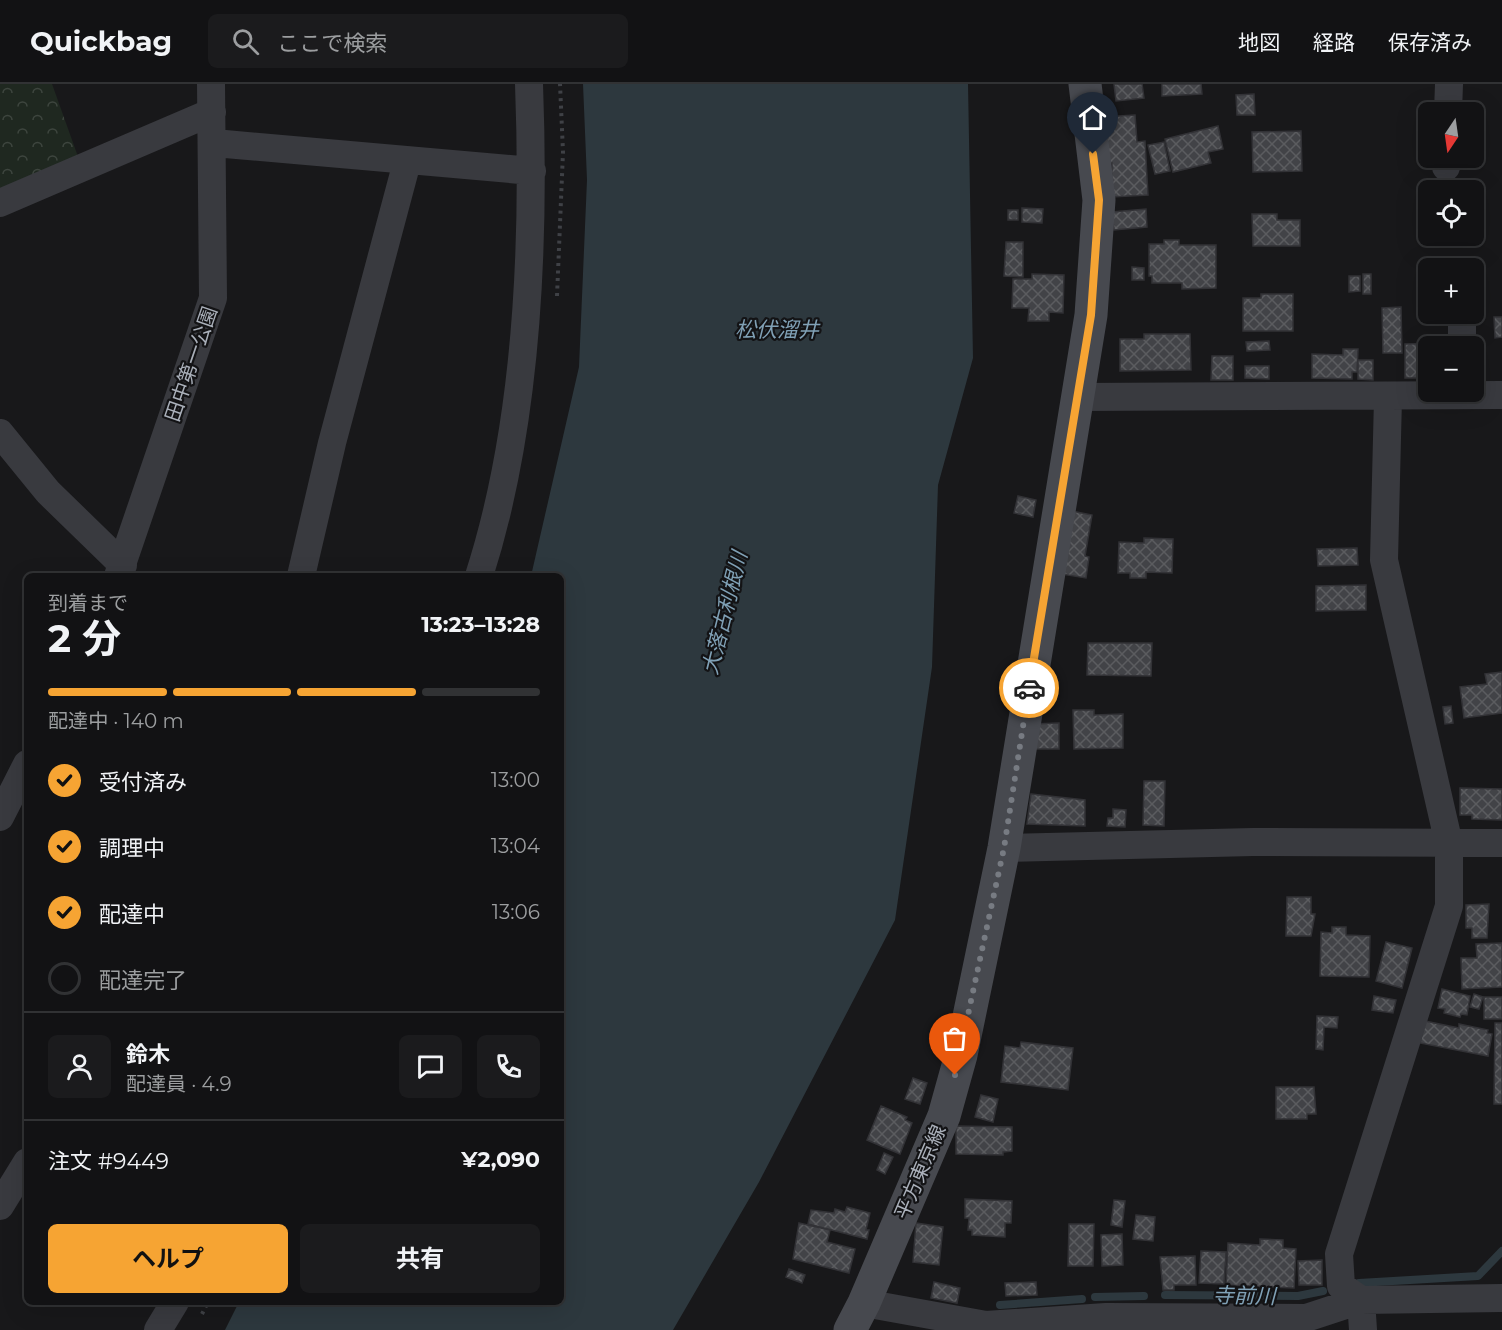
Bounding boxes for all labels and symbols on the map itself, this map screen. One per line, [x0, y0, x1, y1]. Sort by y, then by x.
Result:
pin [1067, 92, 1118, 154]
north arrow [1418, 102, 1484, 168]
street label: 田中第一公園 [160, 303, 222, 425]
water label: 松伏溜井 [735, 317, 821, 342]
water label: 大落古利根川 [697, 547, 752, 677]
courier [999, 658, 1059, 718]
pin [929, 1013, 980, 1075]
street label: 平方東京線 [889, 1121, 951, 1223]
water label: 寺前川 [1212, 1282, 1278, 1309]

